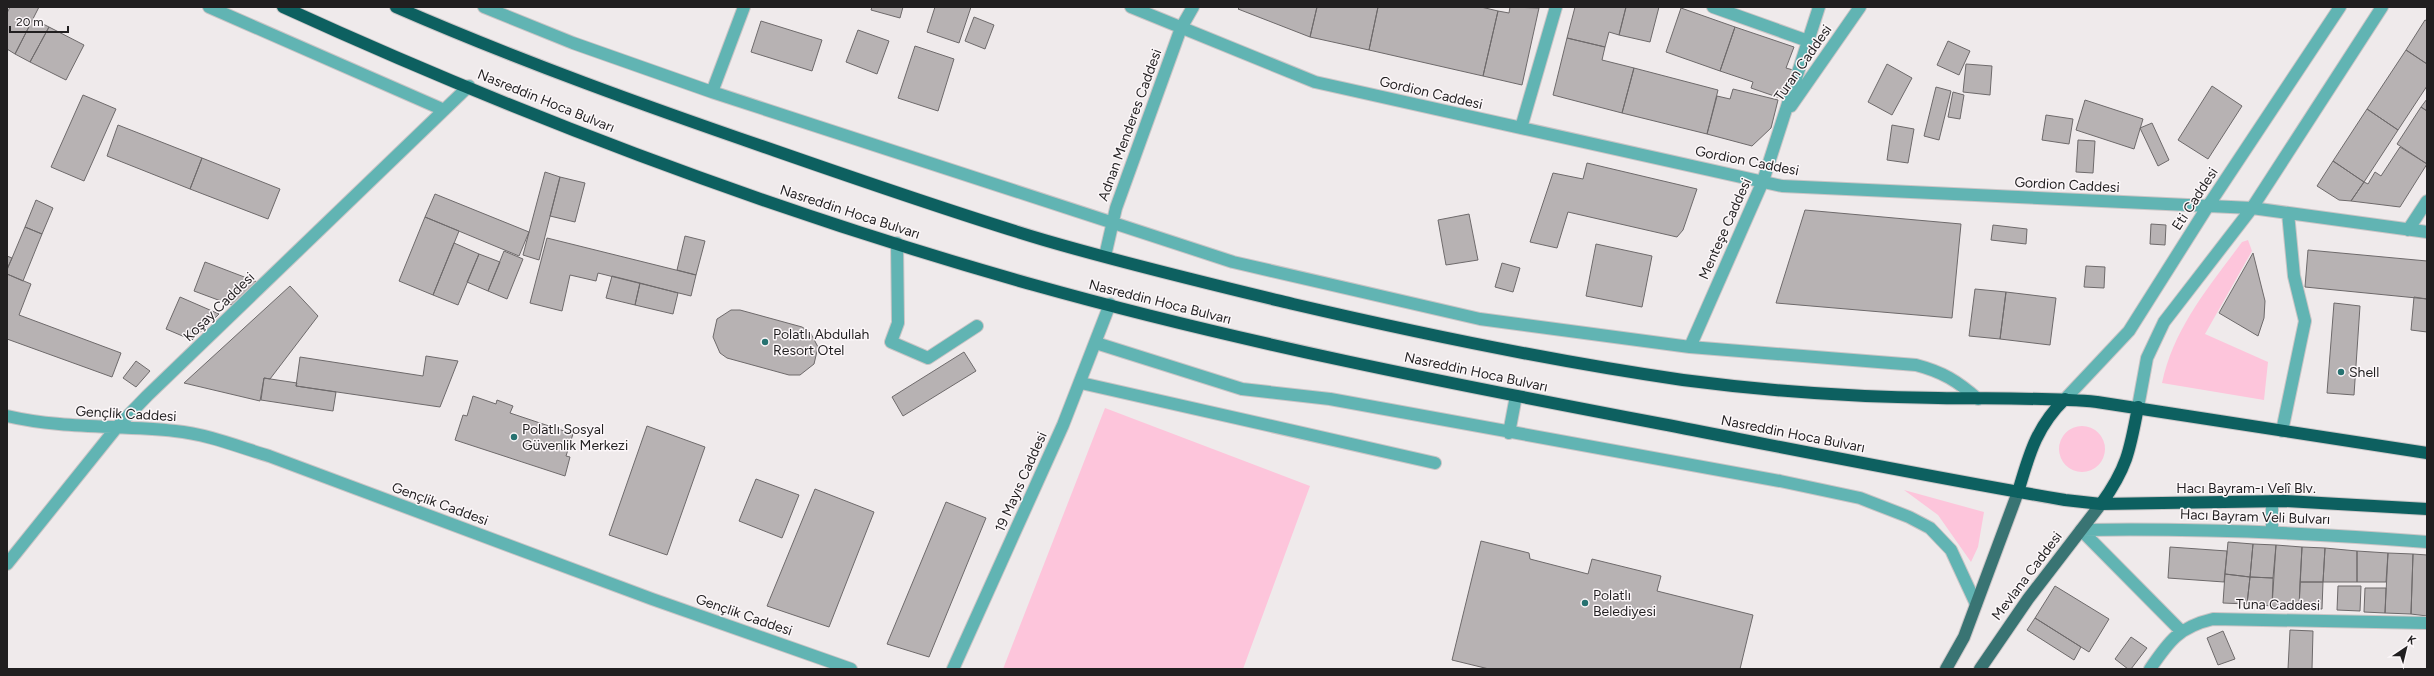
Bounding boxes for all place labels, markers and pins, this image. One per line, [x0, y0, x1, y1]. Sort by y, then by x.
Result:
place label: Polatlı Abdullah Resort Otel [773, 326, 869, 359]
marker: Polatlı Abdullah Resort Otel [760, 337, 770, 347]
place label: Shell [2349, 364, 2379, 381]
marker: Shell [2336, 367, 2346, 377]
place label: Polatlı Sosyal Güvenlik Merkezi [522, 421, 628, 454]
marker: Polatlı Sosyal Güvenlik Merkezi [509, 432, 519, 442]
place label: Polatlı Belediyesi [1593, 587, 1656, 620]
marker: Polatlı Belediyesi [1580, 598, 1590, 608]

